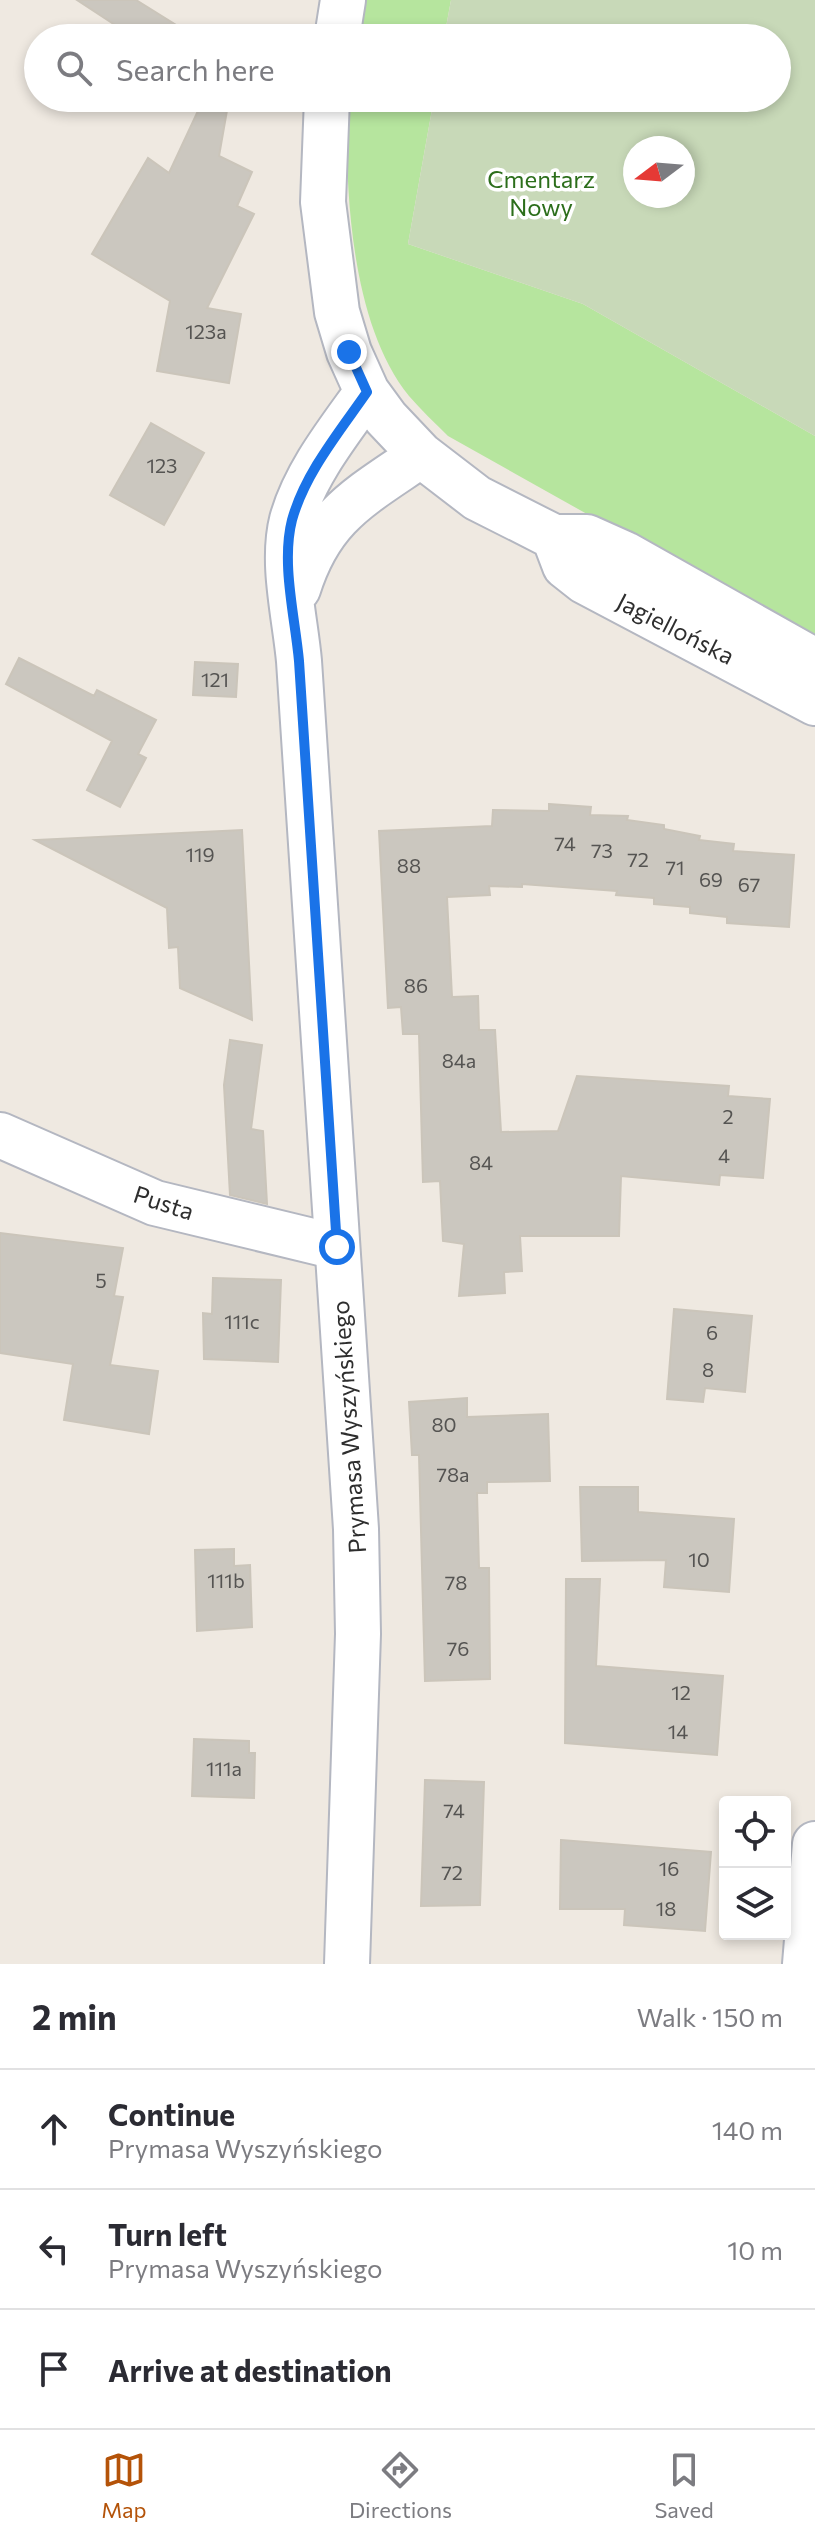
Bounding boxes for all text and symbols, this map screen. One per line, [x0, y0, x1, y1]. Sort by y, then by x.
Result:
search box [24, 24, 791, 112]
icon: search [52, 46, 96, 90]
text: Search here [116, 50, 275, 87]
north arrow [623, 136, 695, 208]
park label: Cmentarz Nowy [487, 164, 595, 221]
house number: 123a [185, 319, 227, 343]
route end [331, 334, 367, 370]
house number: 123 [146, 453, 178, 477]
street label: Jagiellońska [612, 586, 740, 670]
house number: 121 [201, 667, 229, 691]
house number: 74 [554, 831, 576, 855]
house number: 73 [591, 838, 613, 862]
house number: 119 [185, 842, 215, 866]
house number: 72 [627, 847, 649, 871]
house number: 88 [397, 853, 421, 877]
house number: 71 [665, 855, 685, 879]
house number: 69 [699, 867, 723, 891]
house number: 67 [738, 872, 760, 896]
house number: 86 [404, 973, 428, 997]
house number: 84a [442, 1048, 476, 1072]
house number: 2 [722, 1104, 734, 1128]
house number: 4 [718, 1143, 730, 1167]
house number: 84 [469, 1150, 493, 1174]
street label: Pusta [130, 1179, 198, 1225]
route start [319, 1229, 355, 1265]
house number: 5 [95, 1268, 107, 1292]
street label: Prymasa Wyszyńskiego [325, 1300, 371, 1554]
house number: 111c [224, 1309, 260, 1333]
house number: 6 [706, 1320, 718, 1344]
house number: 8 [702, 1357, 714, 1381]
house number: 80 [431, 1412, 457, 1436]
house number: 78a [436, 1462, 470, 1486]
house number: 10 [688, 1547, 710, 1571]
house number: 111b [207, 1568, 245, 1592]
house number: 78 [445, 1570, 467, 1594]
house number: 76 [447, 1636, 469, 1660]
house number: 12 [671, 1680, 691, 1704]
house number: 14 [668, 1719, 688, 1743]
house number: 111a [206, 1756, 242, 1780]
map controls [719, 1796, 791, 1940]
button: locate [719, 1796, 791, 1868]
house number: 74 [443, 1798, 465, 1822]
house number: 16 [659, 1856, 679, 1880]
house number: 72 [441, 1860, 463, 1884]
button: layers [719, 1868, 791, 1940]
house number: 18 [656, 1896, 676, 1920]
text: 2 min [32, 1995, 117, 2037]
text: Walk · 150 m [637, 2001, 783, 2032]
text: Continue [108, 2095, 235, 2132]
icon: ahead [32, 2107, 76, 2151]
text: 140 m [712, 2114, 783, 2145]
text: Prymasa Wyszyńskiego [108, 2132, 383, 2163]
text: Turn left [108, 2215, 227, 2252]
icon: left [32, 2227, 76, 2271]
text: 10 m [727, 2234, 783, 2265]
text: Prymasa Wyszyńskiego [108, 2252, 383, 2283]
icon: arrive [32, 2347, 76, 2391]
text: Arrive at destination [108, 2351, 392, 2388]
tab: Map [101, 2448, 147, 2523]
tab: Directions [349, 2448, 452, 2523]
tab: Saved [654, 2448, 714, 2523]

